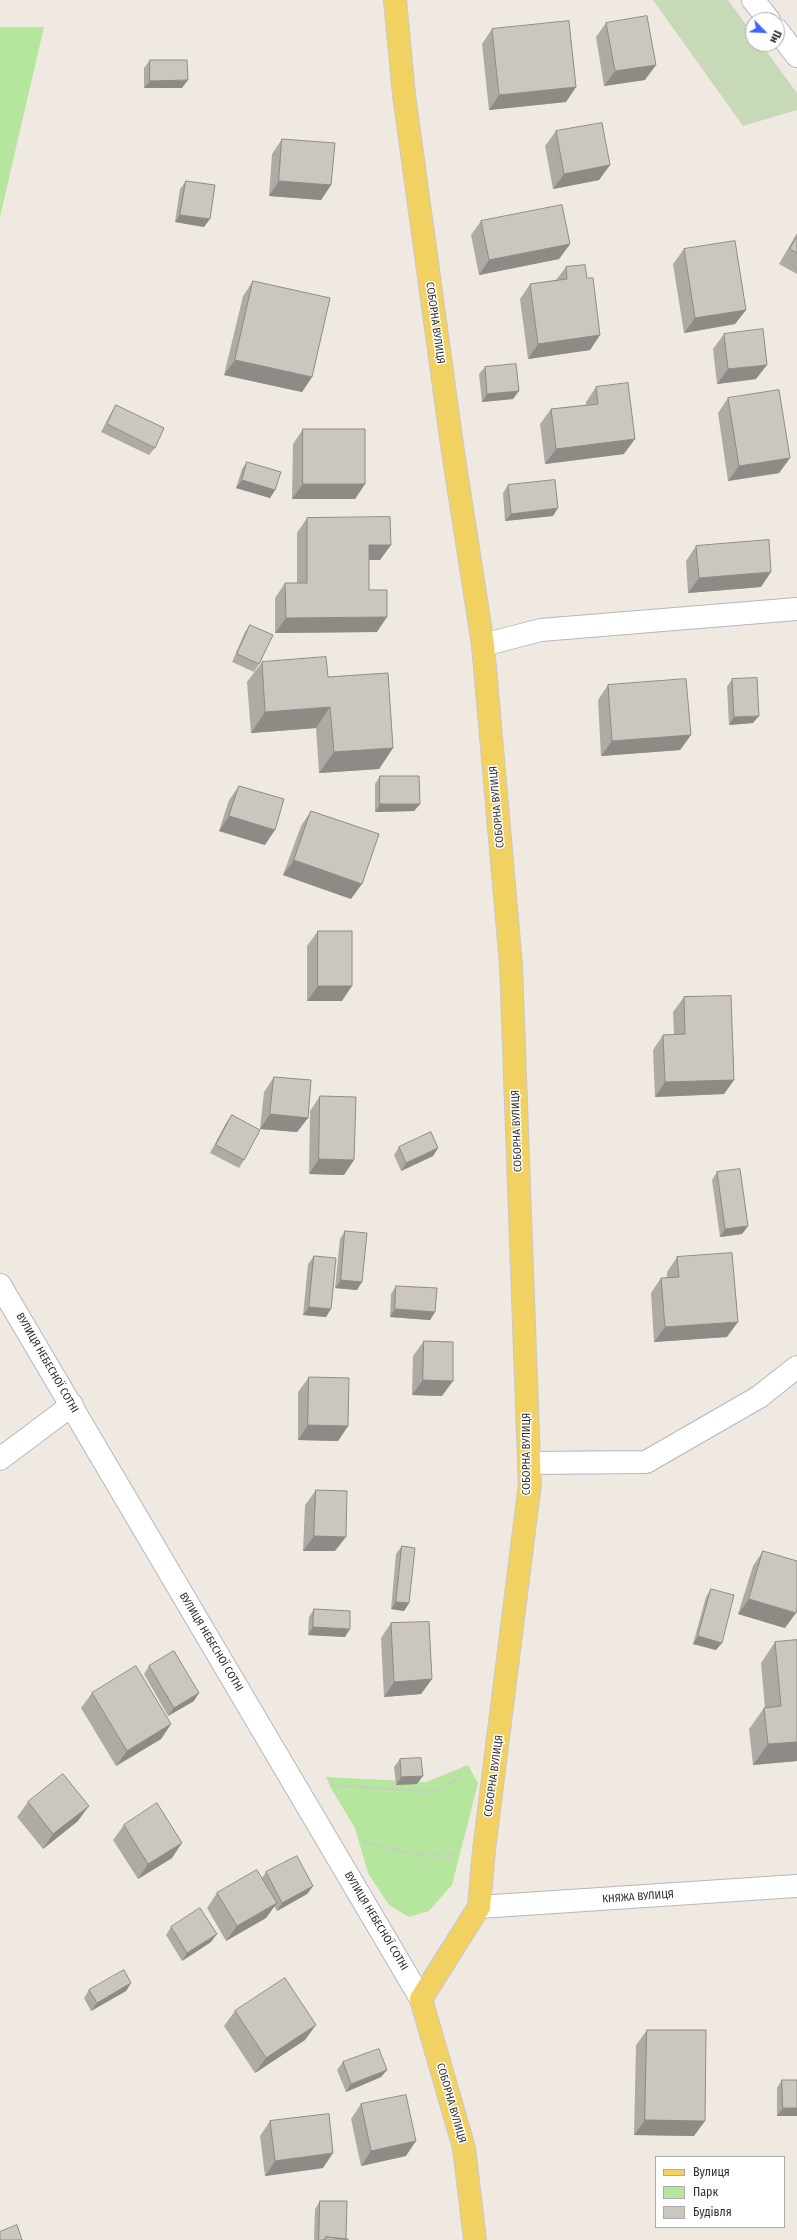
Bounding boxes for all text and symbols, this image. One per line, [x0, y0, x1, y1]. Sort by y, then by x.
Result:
north arrow [745, 12, 785, 52]
text: Пн [767, 28, 784, 45]
street label: СОБОРНА ВУЛИЦЯ [423, 281, 447, 365]
street label: СОБОРНА ВУЛИЦЯ [487, 765, 507, 849]
street label: СОБОРНА ВУЛИЦЯ [509, 1090, 525, 1172]
street label: ВУЛИЦЯ НЕБЕСНОЇ СОТНІ [13, 1311, 81, 1415]
street label: СОБОРНА ВУЛИЦЯ [520, 1413, 534, 1495]
street label: ВУЛИЦЯ НЕБЕСНОЇ СОТНІ [176, 1590, 246, 1694]
street label: СОБОРНА ВУЛИЦЯ [482, 1734, 506, 1818]
street label: ВУЛИЦЯ НЕБЕСНОЇ СОТНІ [341, 1869, 411, 1973]
street label: КНЯЖА ВУЛИЦЯ [602, 1888, 674, 1906]
street label: СОБОРНА ВУЛИЦЯ [433, 2062, 469, 2144]
legend [655, 2156, 785, 2228]
text: Вулиця [693, 2165, 730, 2179]
text: Парк [693, 2185, 718, 2199]
text: Будівля [693, 2205, 732, 2219]

